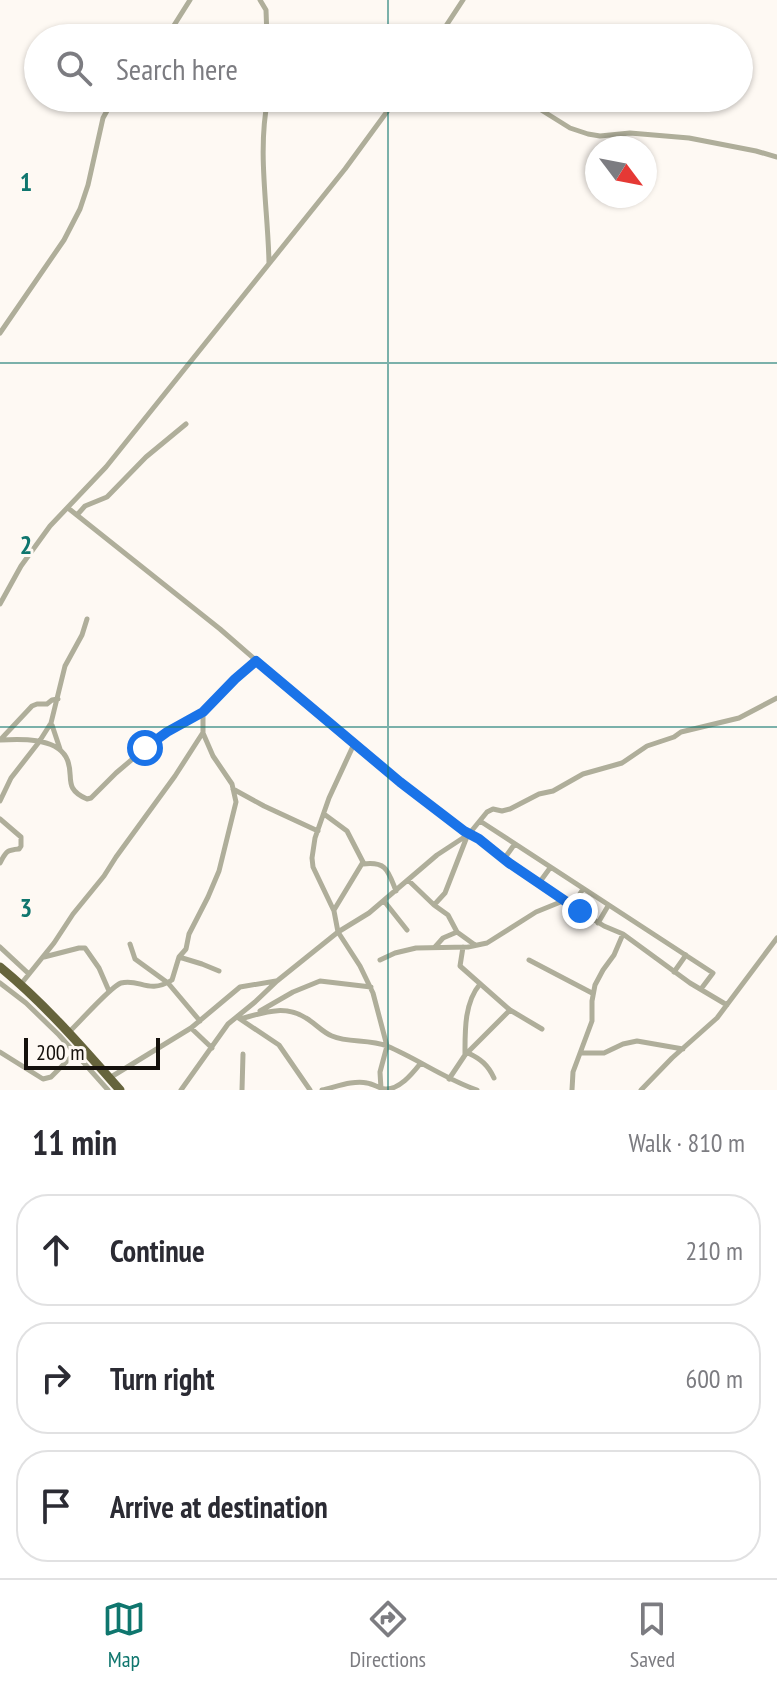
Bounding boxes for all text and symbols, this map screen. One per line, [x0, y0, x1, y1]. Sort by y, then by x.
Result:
search box [24, 24, 753, 112]
icon: search [52, 46, 96, 90]
text: Search here [116, 49, 238, 88]
north arrow [585, 136, 657, 208]
text: 1 [20, 165, 32, 198]
text: 2 [20, 528, 32, 561]
route start [127, 730, 163, 766]
text: 3 [20, 891, 32, 924]
route end [562, 893, 598, 929]
scale bar [24, 1034, 160, 1070]
text: 200 m [36, 1038, 85, 1066]
text: 11 min [32, 1120, 117, 1164]
text: Walk · 810 m [628, 1126, 745, 1159]
icon: ahead [34, 1228, 78, 1272]
text: Continue [110, 1231, 205, 1270]
text: 210 m [685, 1234, 743, 1267]
icon: right [34, 1356, 78, 1400]
text: Turn right [110, 1359, 214, 1398]
text: 600 m [685, 1362, 743, 1395]
icon: arrive [34, 1484, 78, 1528]
text: Arrive at destination [110, 1487, 328, 1526]
tab: Map [102, 1597, 146, 1673]
tab: Directions [350, 1597, 426, 1673]
tab: Saved [630, 1597, 675, 1673]

